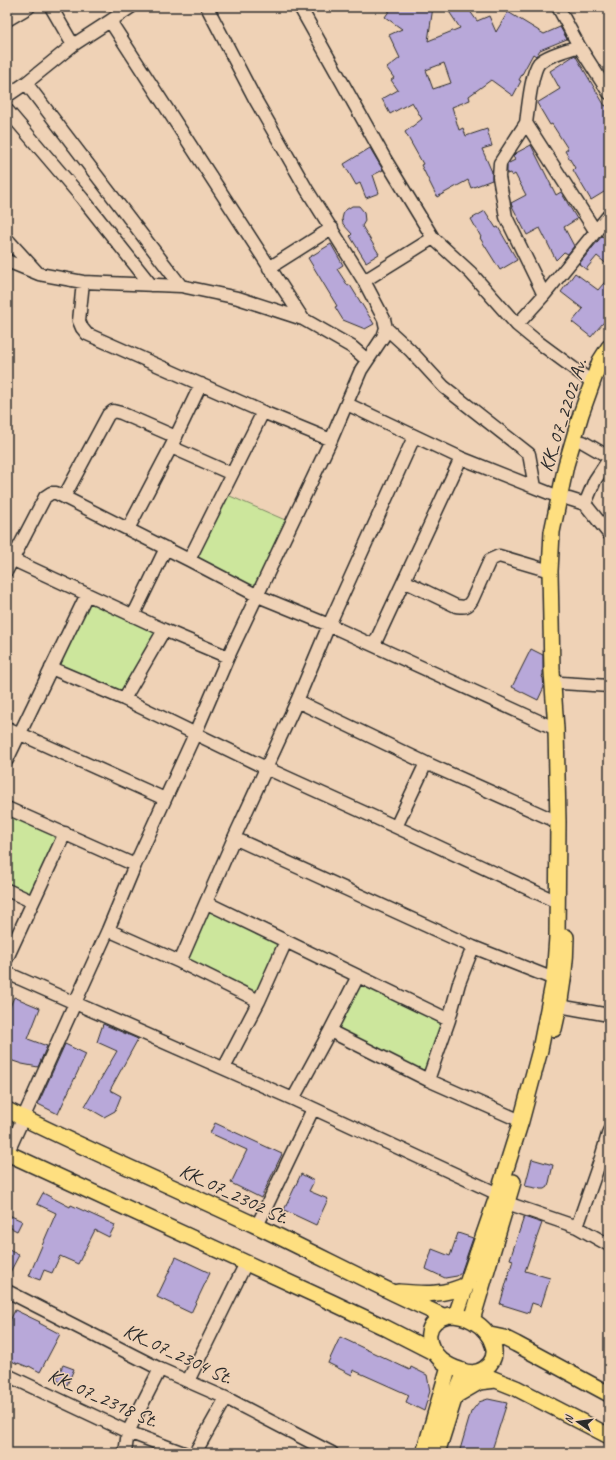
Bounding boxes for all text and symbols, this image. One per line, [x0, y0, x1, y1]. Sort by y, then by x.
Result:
street label: KK_07_2202 Av. [533, 355, 593, 475]
street label: KK_07_2302 St. [176, 1158, 292, 1230]
street label: KK_07_2304 St. [120, 1318, 236, 1390]
street label: KK_07_2318 St. [44, 1363, 162, 1433]
north arrow [558, 1402, 598, 1442]
text: N [561, 1413, 576, 1425]

